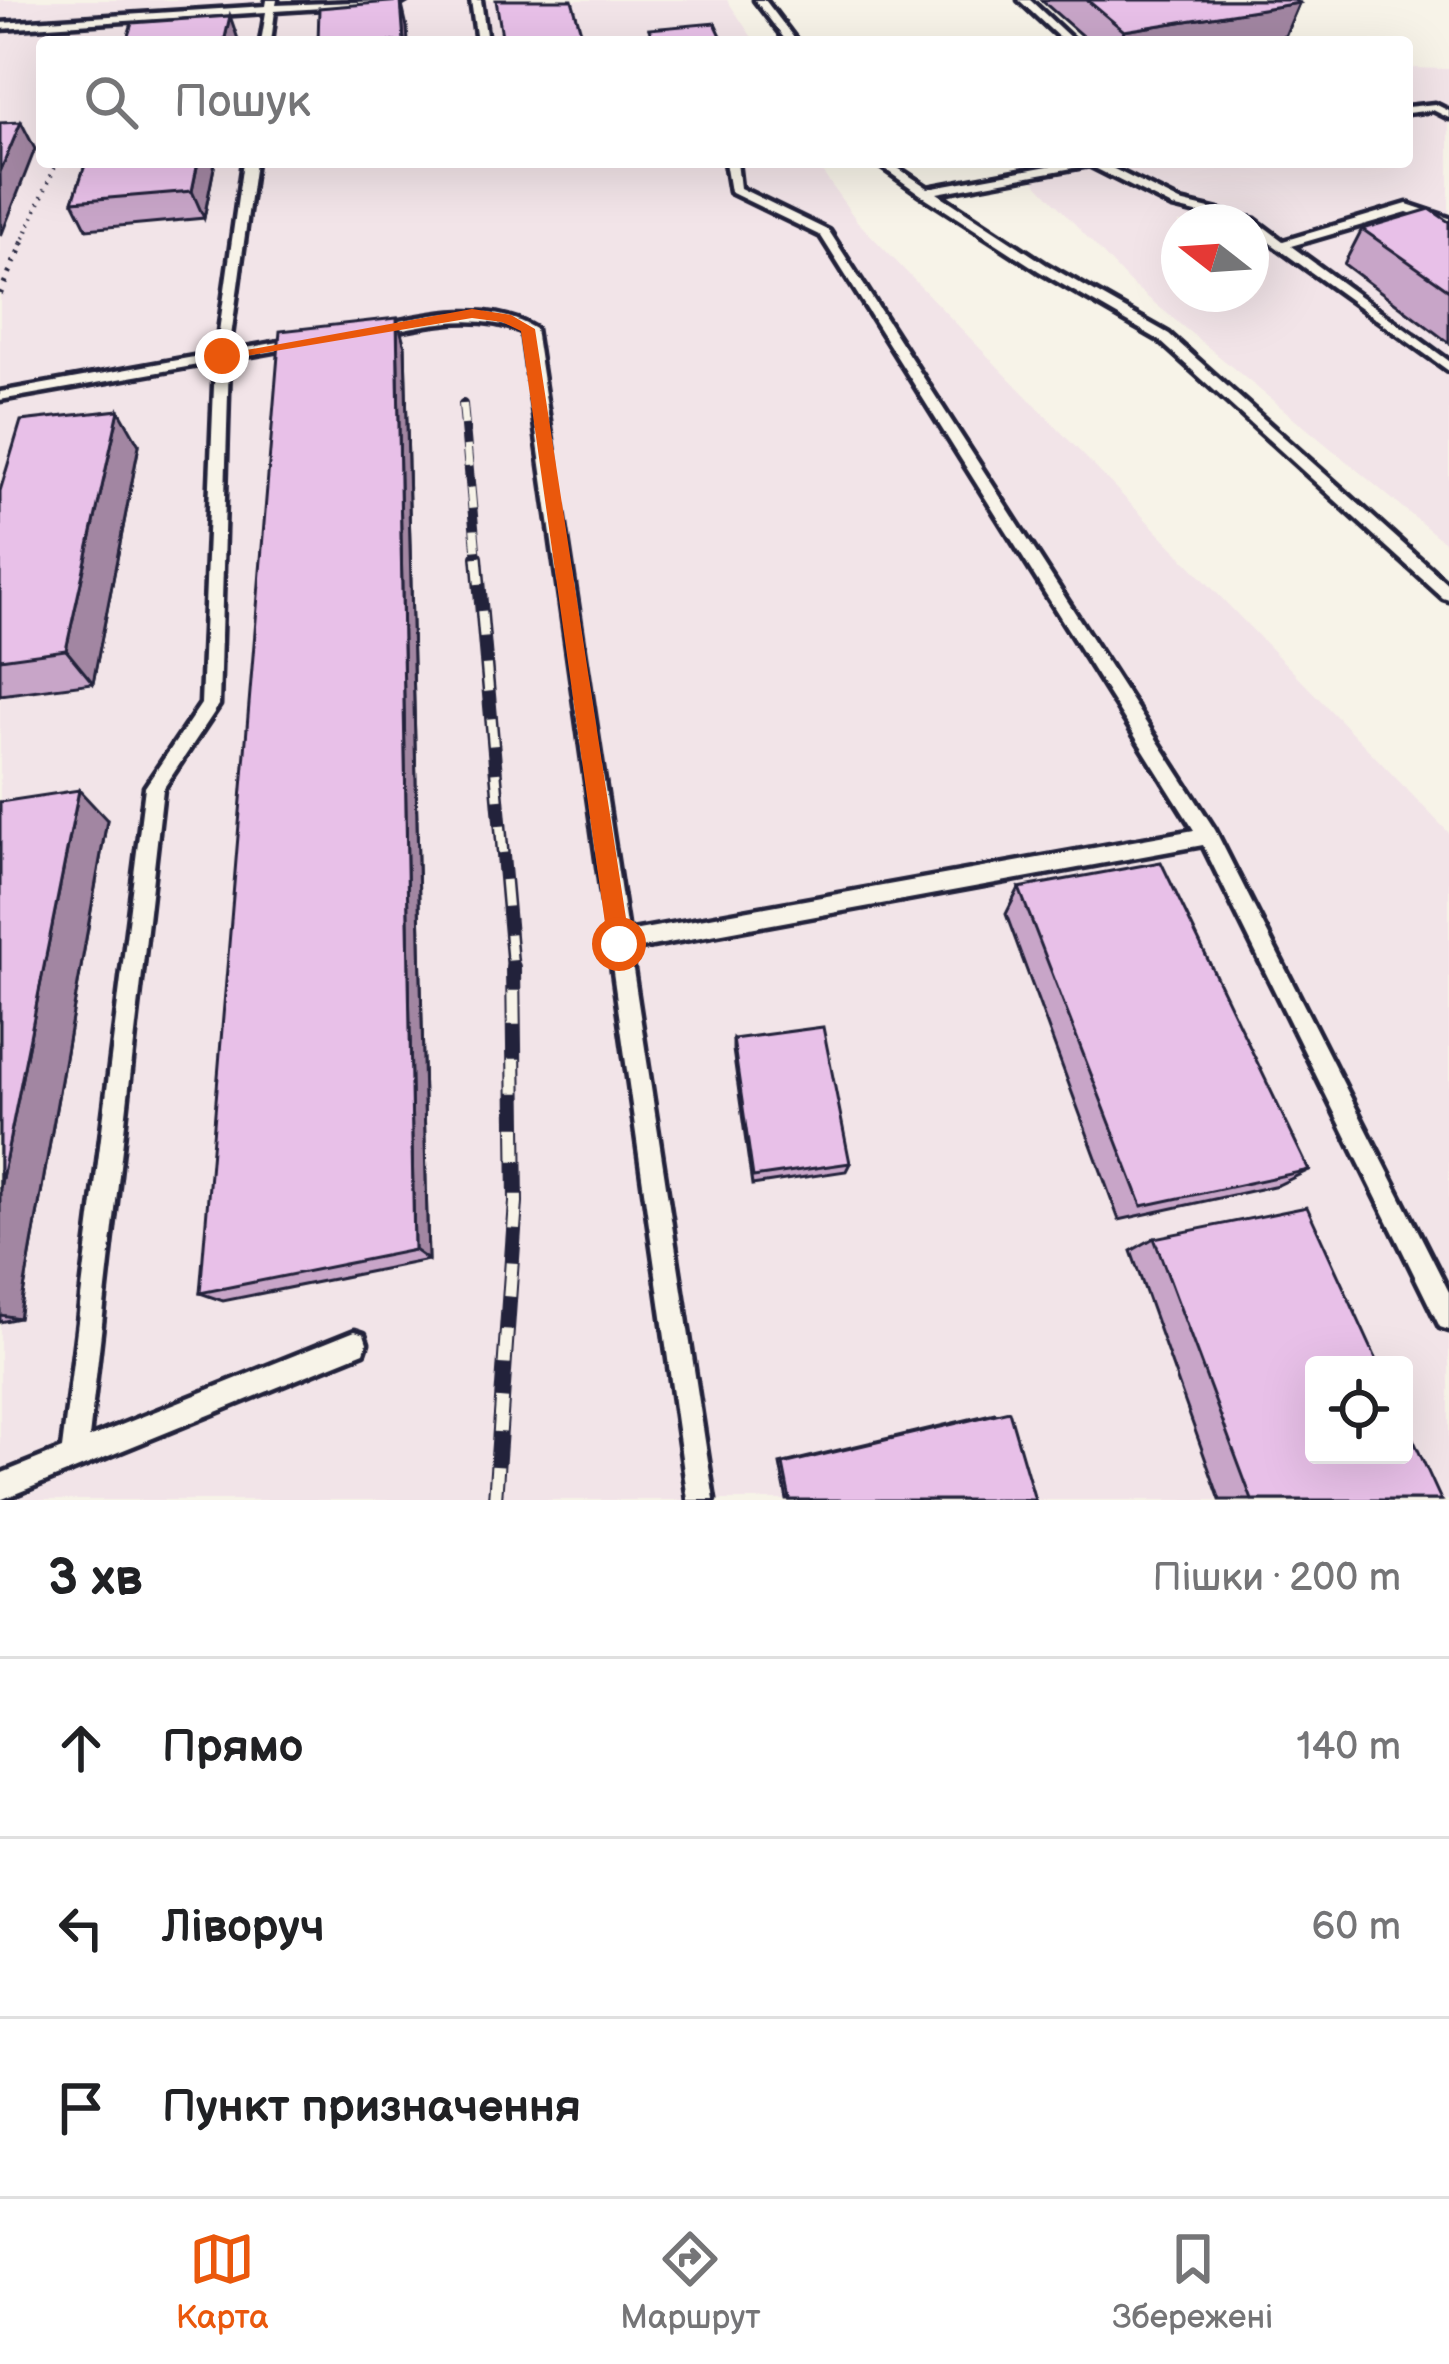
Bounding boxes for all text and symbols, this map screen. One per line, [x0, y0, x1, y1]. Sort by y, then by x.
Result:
search box [36, 36, 1413, 168]
icon: search [78, 69, 144, 135]
text: Пошук [174, 75, 311, 130]
north arrow [1161, 204, 1269, 312]
route end [195, 329, 249, 383]
route start [592, 917, 646, 971]
map controls [1305, 1356, 1413, 1464]
button: locate [1305, 1356, 1413, 1464]
text: 3 хв [48, 1548, 143, 1609]
text: Пішки · 200 m [1153, 1555, 1401, 1602]
icon: ahead [48, 1715, 114, 1781]
text: Прямо [162, 1720, 303, 1775]
text: 140 m [1296, 1724, 1401, 1771]
icon: left [48, 1895, 114, 1961]
text: Ліворуч [162, 1900, 325, 1955]
text: 60 m [1311, 1904, 1401, 1951]
icon: arrive [48, 2075, 114, 2141]
text: Пункт призначення [162, 2080, 581, 2135]
tab: Карта [176, 2226, 269, 2338]
tab: Маршрут [620, 2226, 761, 2338]
tab: Збережені [1112, 2226, 1273, 2338]

